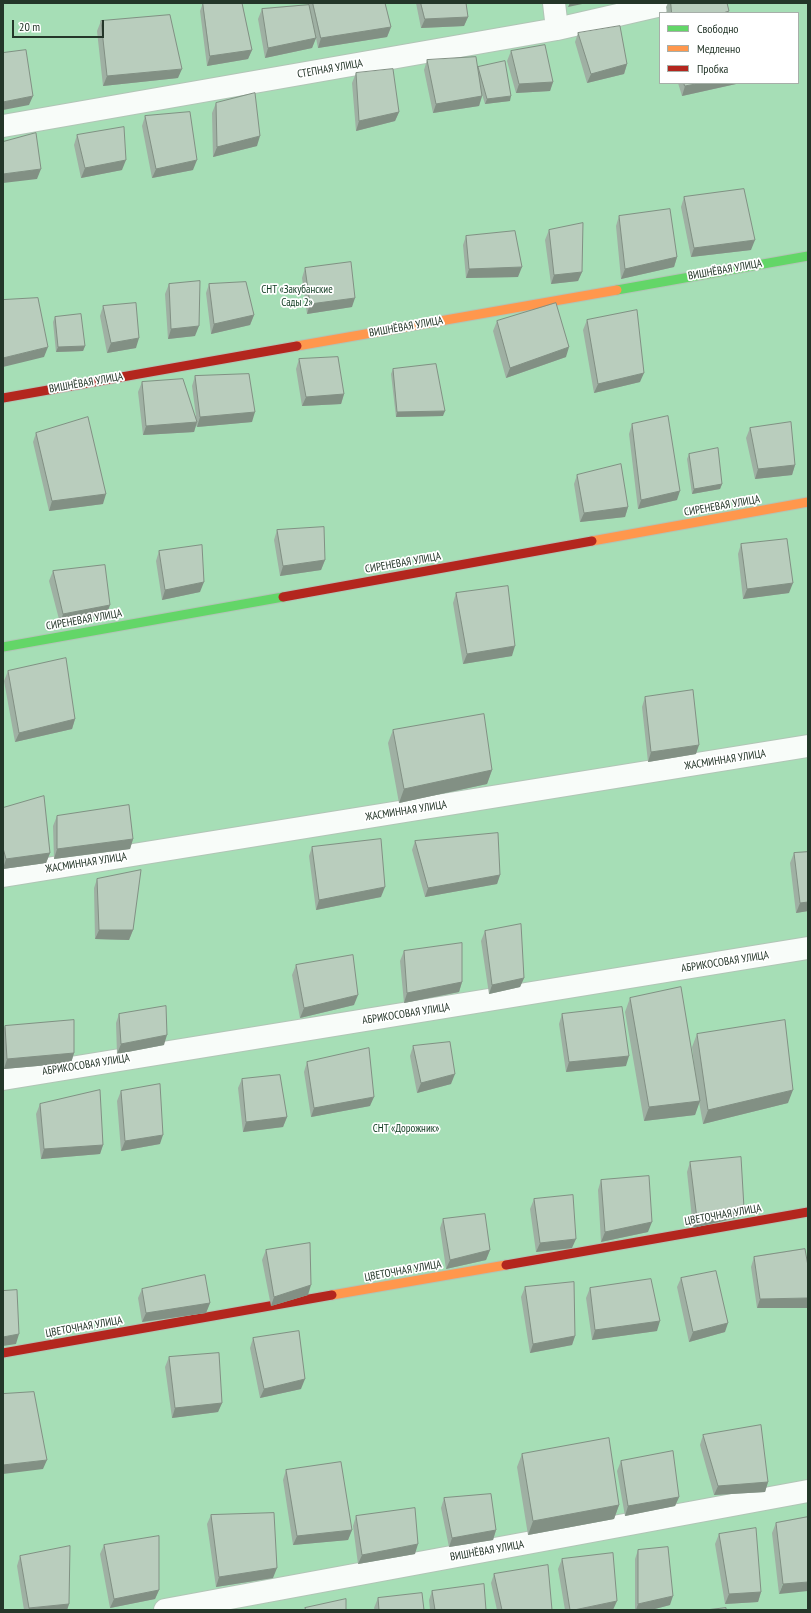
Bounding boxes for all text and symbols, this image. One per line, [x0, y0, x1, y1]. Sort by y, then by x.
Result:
scale bar [14, 12, 106, 38]
legend [659, 12, 799, 84]
text: 20 m [19, 19, 40, 34]
text: Свободно [697, 21, 739, 36]
text: Медленно [697, 41, 740, 56]
street label: СТЕПНАЯ УЛИЦА [296, 57, 364, 81]
text: Пробка [697, 61, 728, 76]
street label: ВИШНЁВАЯ УЛИЦА [687, 257, 763, 283]
park label: СНТ «Закубанские Сады 2» [261, 283, 333, 309]
street label: ВИШНЁВАЯ УЛИЦА [368, 314, 444, 340]
street label: ВИШНЁВАЯ УЛИЦА [48, 370, 124, 396]
street label: СИРЕНЕВАЯ УЛИЦА [683, 493, 761, 519]
street label: СИРЕНЕВАЯ УЛИЦА [364, 550, 442, 576]
street label: СИРЕНЕВАЯ УЛИЦА [45, 607, 123, 633]
street label: ЖАСМИННАЯ УЛИЦА [683, 747, 767, 773]
street label: ЖАСМИННАЯ УЛИЦА [364, 798, 448, 824]
street label: ЖАСМИННАЯ УЛИЦА [44, 850, 128, 876]
street label: АБРИКОСОВАЯ УЛИЦА [680, 949, 770, 975]
street label: АБРИКОСОВАЯ УЛИЦА [361, 1001, 451, 1027]
street label: АБРИКОСОВАЯ УЛИЦА [41, 1052, 131, 1078]
park label: СНТ «Дорожник» [373, 1122, 439, 1136]
street label: ЦВЕТОЧНАЯ УЛИЦА [683, 1202, 763, 1228]
street label: ЦВЕТОЧНАЯ УЛИЦА [363, 1258, 443, 1284]
street label: ЦВЕТОЧНАЯ УЛИЦА [44, 1314, 124, 1340]
street label: ВИШНЁВАЯ УЛИЦА [449, 1538, 525, 1564]

